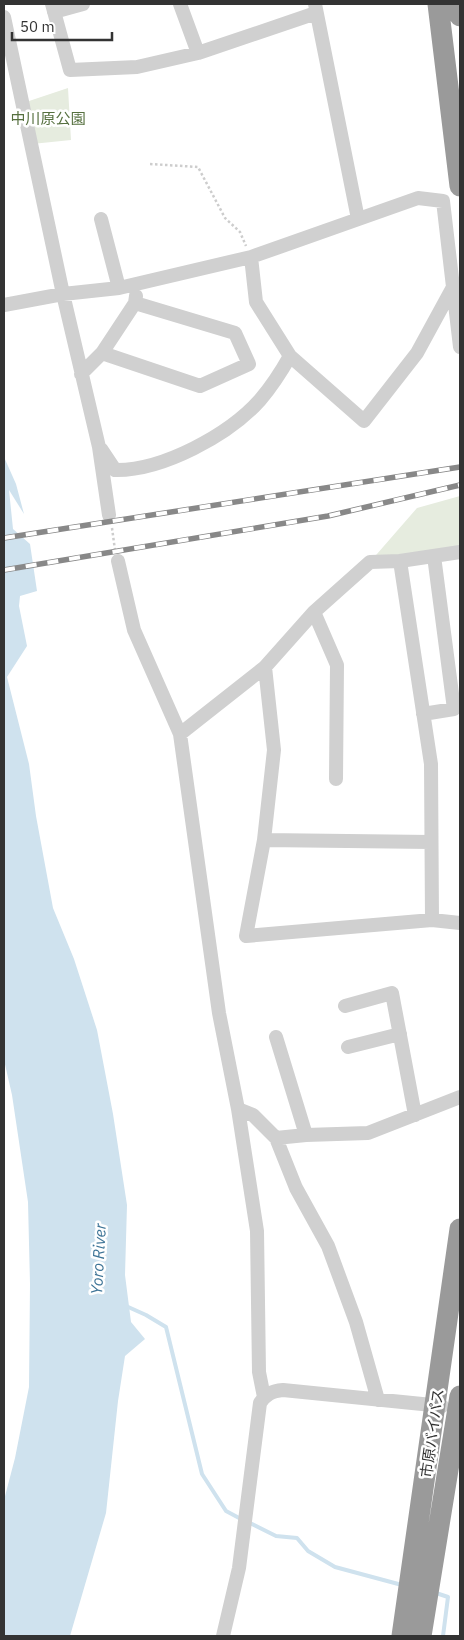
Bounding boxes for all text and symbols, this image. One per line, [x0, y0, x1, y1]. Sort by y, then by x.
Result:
scale bar [12, 10, 112, 42]
text: 50 m [20, 17, 55, 36]
park label: 中川原公園 [10, 109, 86, 128]
water label: Yoro River [86, 1222, 110, 1295]
street label: 市原バイパス [416, 1387, 448, 1479]

